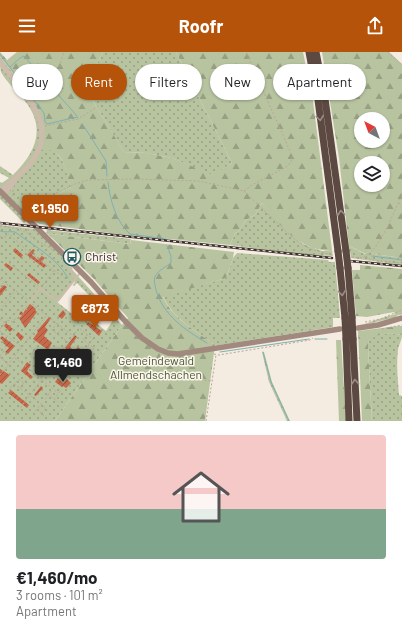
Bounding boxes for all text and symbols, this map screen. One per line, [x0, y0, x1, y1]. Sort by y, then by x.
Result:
icon: menu [16, 15, 38, 37]
text: Roofr [179, 15, 223, 37]
icon: share [364, 15, 386, 37]
chip: Buy [12, 64, 63, 100]
chip: Rent [71, 64, 127, 100]
chip: Filters [135, 64, 202, 100]
chip: New [210, 64, 265, 100]
chip: Apartment [273, 64, 366, 100]
north arrow [354, 112, 390, 148]
map controls [354, 112, 390, 192]
one-way arrow [315, 115, 324, 121]
button: layers [354, 156, 390, 192]
pin: €1,950 [17, 195, 83, 229]
text: €1,950 [31, 200, 69, 216]
one-way arrow [337, 210, 346, 216]
bus stop icon: Christ [62, 247, 82, 267]
place label: Christ [85, 249, 116, 263]
one-way arrow [338, 290, 347, 296]
pin: €873 [71, 295, 119, 329]
text: €873 [81, 300, 109, 316]
pin: €1,460 [30, 349, 96, 383]
park label: Gemeindewald Allmendschachen [110, 353, 202, 381]
text: €1,460 [44, 354, 82, 370]
one-way arrow [351, 379, 359, 385]
icon: home [165, 461, 237, 533]
text: €1,460/mo [16, 567, 98, 587]
text: 3 rooms · 101 m² [16, 587, 103, 603]
text: Apartment [16, 603, 77, 619]

